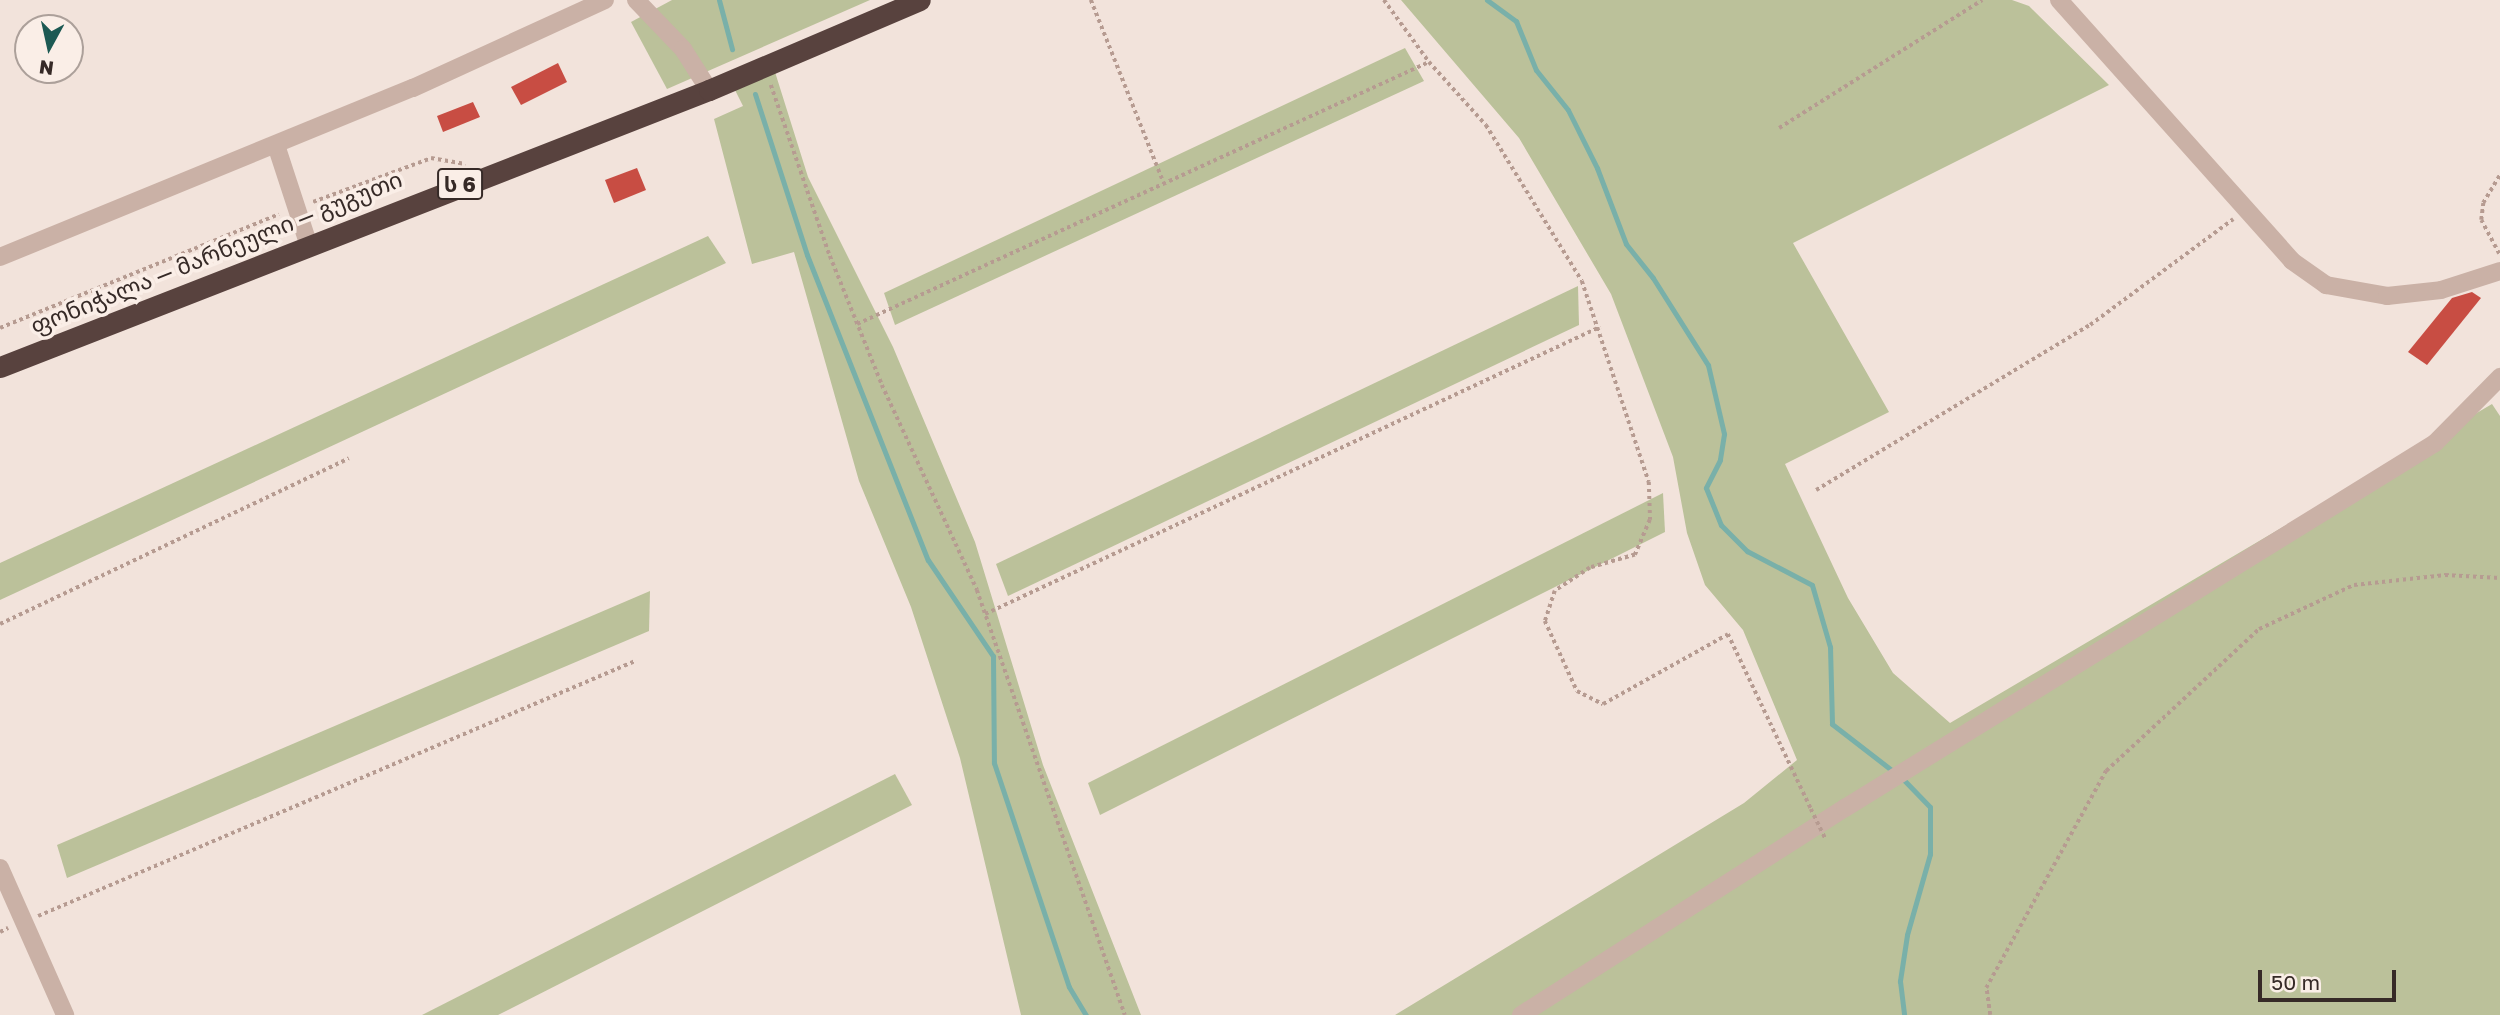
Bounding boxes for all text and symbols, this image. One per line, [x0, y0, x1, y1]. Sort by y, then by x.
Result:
north arrow [14, 14, 84, 84]
text: N [38, 56, 55, 81]
street label: ფონიჭალა — მარნეული — გუგუთი [26, 165, 406, 339]
road number: ს 6 [435, 166, 484, 202]
scale bar [2262, 956, 2400, 1000]
text: 50 m [2271, 969, 2320, 995]

